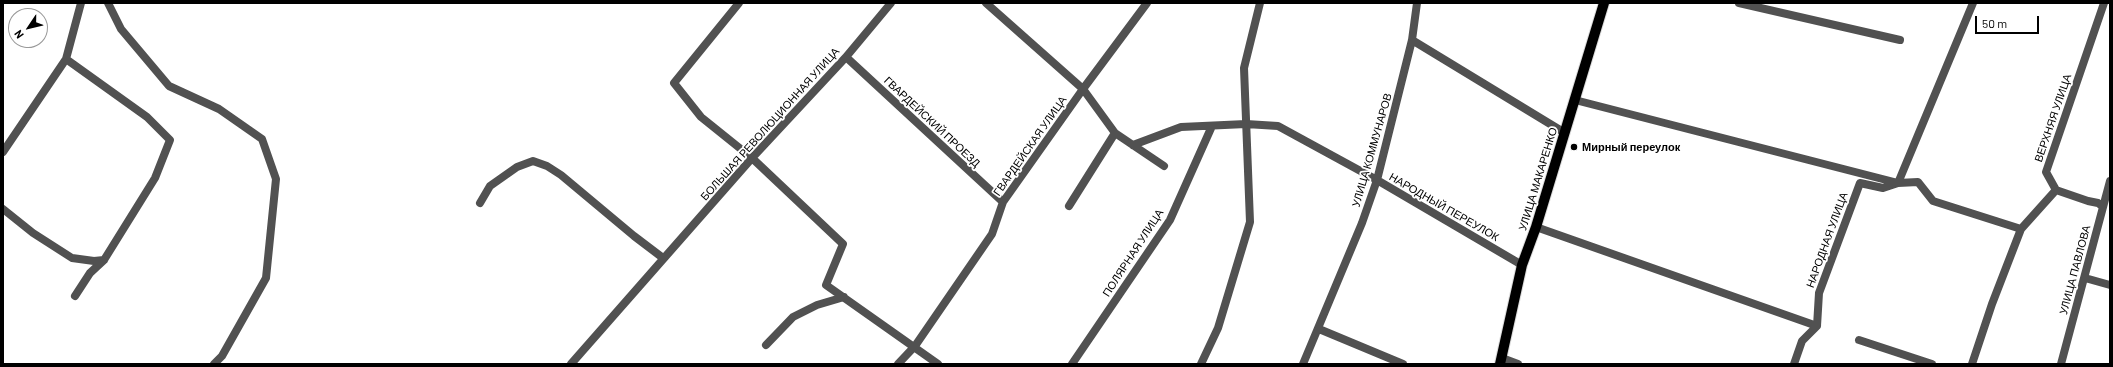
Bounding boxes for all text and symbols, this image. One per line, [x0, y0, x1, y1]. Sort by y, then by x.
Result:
north arrow [8, 8, 48, 48]
scale bar [1977, 8, 2041, 34]
text: 50 m [1982, 16, 2007, 30]
text: N [11, 28, 26, 41]
street label: БОЛЬШАЯ РЕВОЛЮЦИОННАЯ УЛИЦА [698, 45, 842, 203]
street label: ВЕРХНЯЯ УЛИЦА [2032, 72, 2074, 164]
street label: ГВАРДЕЙСКИЙ ПРОЕЗД [881, 74, 983, 170]
street label: УЛИЦА КОММУНАРОВ [1349, 92, 1395, 208]
street label: ГВАРДЕЙСКАЯ УЛИЦА [991, 94, 1069, 198]
street label: УЛИЦА МАКАРЕНКО [1516, 126, 1560, 232]
place label: Мирный переулок [1582, 140, 1680, 154]
marker: Мирный переулок [1569, 142, 1579, 152]
street label: НАРОДНЫЙ ПЕРЕУЛОК [1387, 170, 1501, 244]
street label: НАРОДНАЯ УЛИЦА [1804, 190, 1850, 290]
street label: ПОЛЯРНАЯ УЛИЦА [1100, 207, 1166, 299]
street label: УЛИЦА ПАВЛОВА [2057, 224, 2093, 316]

